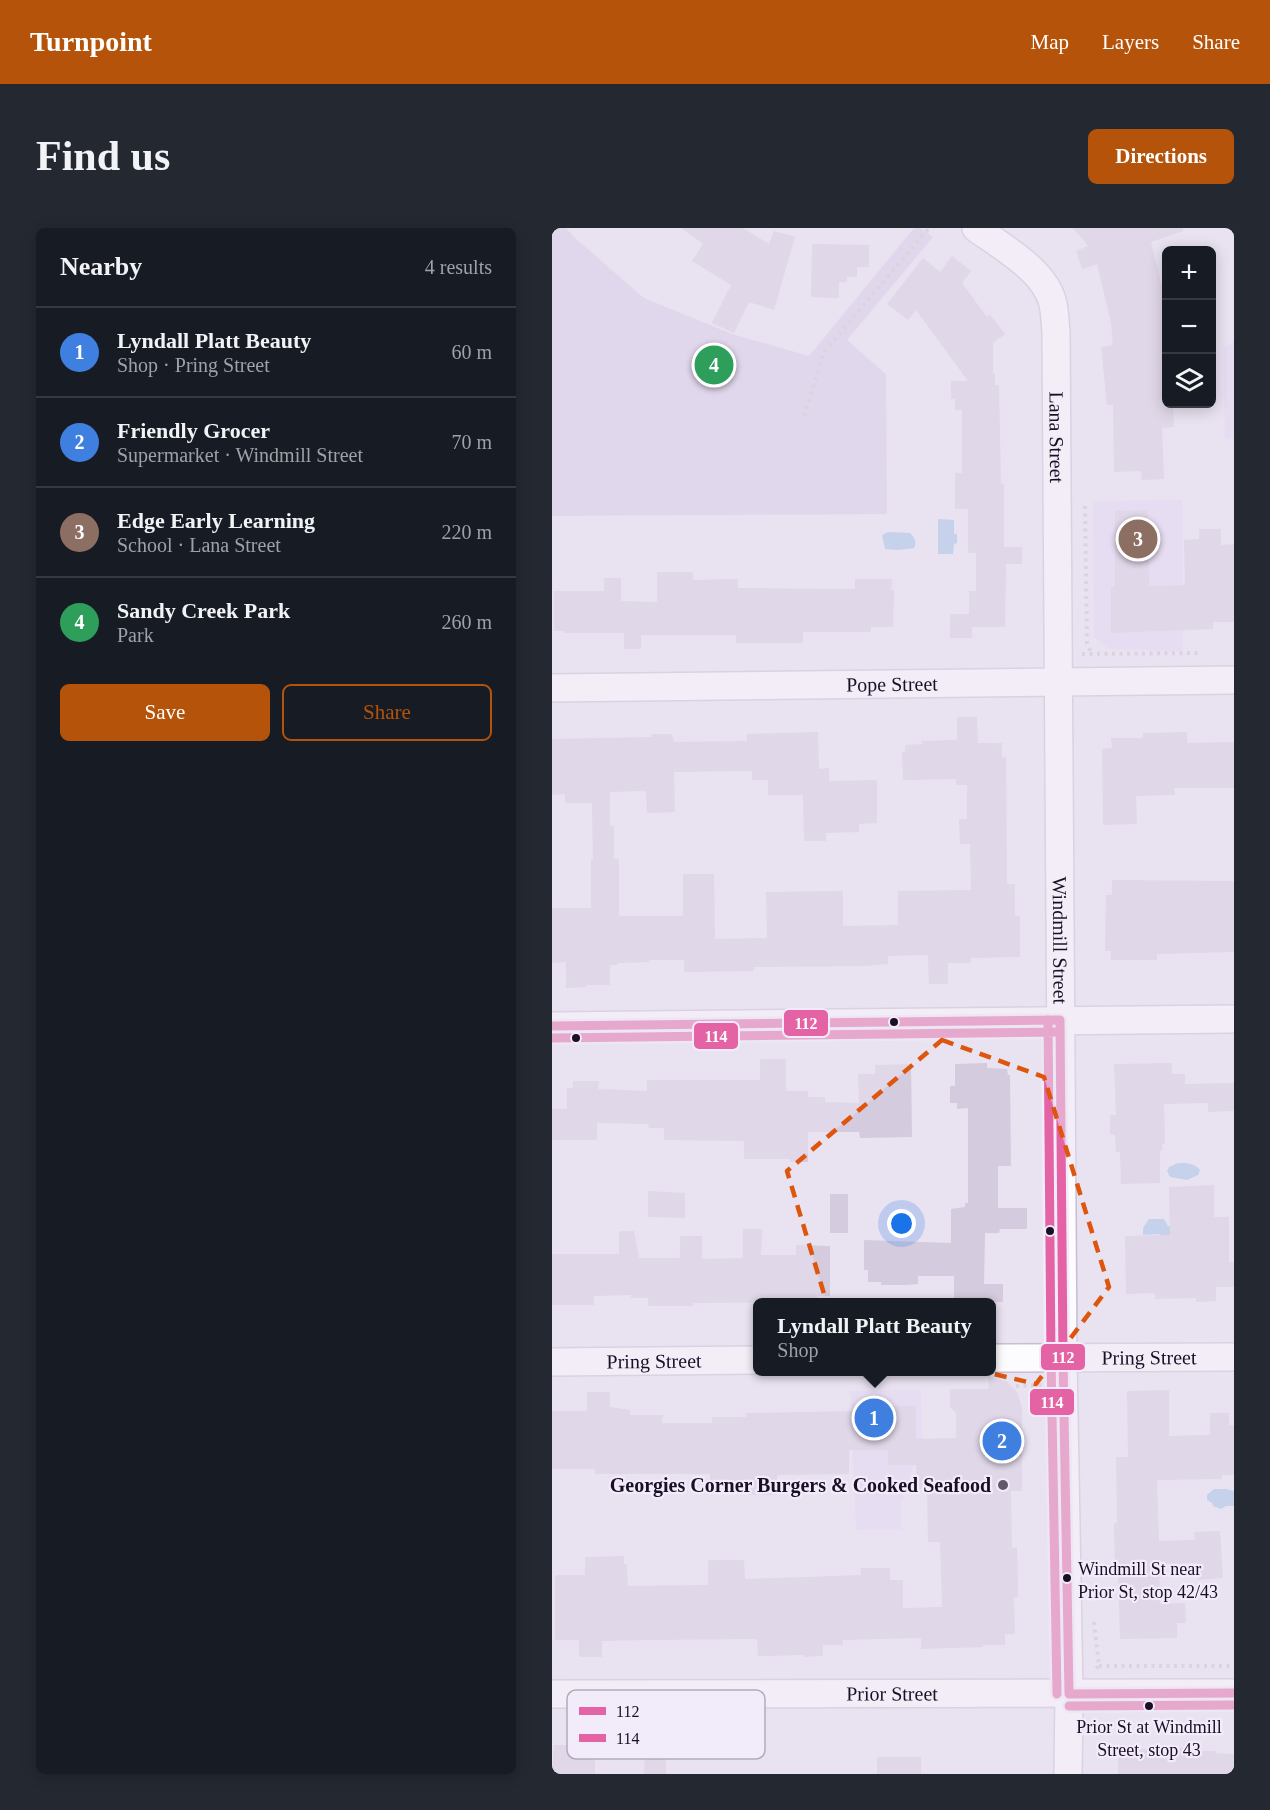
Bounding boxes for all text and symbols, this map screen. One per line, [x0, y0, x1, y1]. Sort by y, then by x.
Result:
text: Turnpoint [30, 26, 152, 57]
text: Map [1031, 30, 1069, 54]
text: Layers [1102, 30, 1159, 54]
text: Share [1192, 30, 1240, 54]
button: Directions [1088, 129, 1234, 184]
text: Find us [36, 133, 170, 179]
map controls [1162, 246, 1216, 408]
button: + [1162, 246, 1216, 300]
text: Nearby [60, 252, 142, 281]
text: 4 results [425, 256, 492, 278]
button: − [1162, 300, 1216, 354]
text: Lyndall Platt Beauty [117, 328, 311, 353]
text: 1 [75, 341, 85, 363]
text: 60 m [451, 341, 492, 363]
pin: 4 [694, 342, 734, 388]
text: Shop · Pring Street [117, 354, 270, 376]
button: layers [1162, 354, 1216, 408]
street label: Lana Street [1045, 391, 1068, 484]
text: Friendly Grocer [117, 418, 270, 443]
text: 2 [75, 431, 85, 453]
text: 70 m [451, 431, 492, 453]
text: Supermarket · Windmill Street [117, 444, 363, 466]
text: Edge Early Learning [117, 508, 315, 533]
pin: 3 [1118, 516, 1158, 562]
text: 3 [75, 521, 85, 543]
text: 220 m [441, 521, 492, 543]
text: School · Lana Street [117, 534, 281, 556]
text: Sandy Creek Park [117, 598, 290, 623]
text: 4 [75, 611, 85, 633]
text: 260 m [441, 611, 492, 633]
text: Park [117, 624, 154, 646]
street label: Pope Street [846, 672, 938, 696]
button: Save [60, 684, 270, 741]
button: Share [282, 684, 492, 741]
street label: Windmill Street [1049, 876, 1072, 1005]
line badge: 112 [783, 1009, 829, 1037]
text: 112 [794, 1015, 818, 1032]
unlabelled marker [888, 1016, 900, 1028]
line badge: 114 [693, 1022, 739, 1050]
text: 114 [704, 1028, 728, 1045]
unlabelled marker [570, 1032, 582, 1044]
your location [887, 1209, 916, 1238]
unlabelled marker [1044, 1225, 1056, 1237]
popup [753, 1298, 996, 1376]
text: Lyndall Platt Beauty [777, 1313, 972, 1338]
text: Shop [777, 1339, 818, 1361]
line badge: 112 [1040, 1343, 1086, 1371]
street label: Pring Street [1101, 1346, 1197, 1369]
text: 112 [1051, 1349, 1075, 1366]
street label: Pring Street [606, 1350, 702, 1373]
line badge: 114 [1029, 1388, 1075, 1416]
text: 114 [1040, 1394, 1064, 1411]
pin: 1 [854, 1396, 894, 1440]
pin: 2 [982, 1418, 1022, 1464]
place label: Georgies Corner Burgers & Cooked Seafood [610, 1474, 991, 1497]
marker: Georgies Corner Burgers & Cooked Seafood [996, 1478, 1010, 1492]
place label: Windmill St near Prior St, stop 42/43 [1078, 1559, 1218, 1602]
marker: Windmill St near Prior St, stop 42/43 [1061, 1572, 1073, 1584]
street label: Prior Street [846, 1682, 938, 1705]
legend [567, 1690, 765, 1759]
marker: Prior St at Windmill Street, stop 43 [1143, 1700, 1155, 1712]
text: 112 [616, 1703, 639, 1720]
place label: Prior St at Windmill Street, stop 43 [1076, 1717, 1222, 1760]
text: 114 [616, 1730, 639, 1747]

